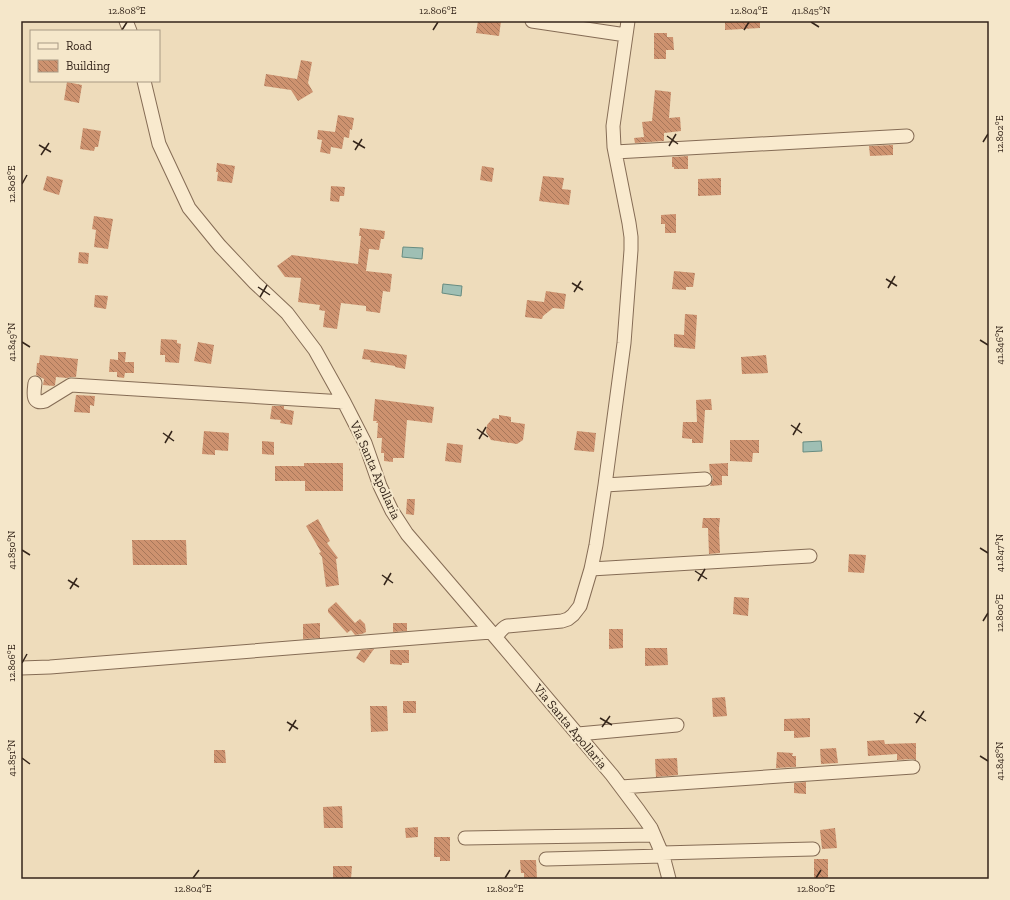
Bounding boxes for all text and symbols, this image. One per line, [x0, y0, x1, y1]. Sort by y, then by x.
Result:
text: 12.808°E [108, 5, 146, 17]
text: 12.806°E [419, 5, 457, 17]
text: 12.804°E [730, 5, 768, 17]
text: 41.845°N [792, 5, 831, 17]
legend [30, 30, 160, 82]
text: Road [66, 39, 92, 53]
text: Building [66, 59, 110, 73]
text: 12.802°E [994, 115, 1006, 153]
text: 12.808°E [6, 165, 18, 203]
text: 41.849°N [6, 322, 18, 361]
text: 41.846°N [994, 325, 1006, 364]
street label: Via Santa Apollaria [347, 418, 404, 522]
text: 41.850°N [6, 530, 18, 569]
text: 41.847°N [994, 533, 1006, 572]
text: 12.800°E [994, 594, 1006, 632]
text: 12.806°E [6, 644, 18, 682]
street label: Via Santa Apollaria [530, 680, 611, 772]
text: 41.851°N [6, 739, 18, 776]
text: 41.848°N [994, 741, 1006, 780]
text: 12.804°E [174, 883, 212, 895]
text: 12.802°E [486, 883, 524, 895]
text: 12.800°E [797, 883, 835, 895]

